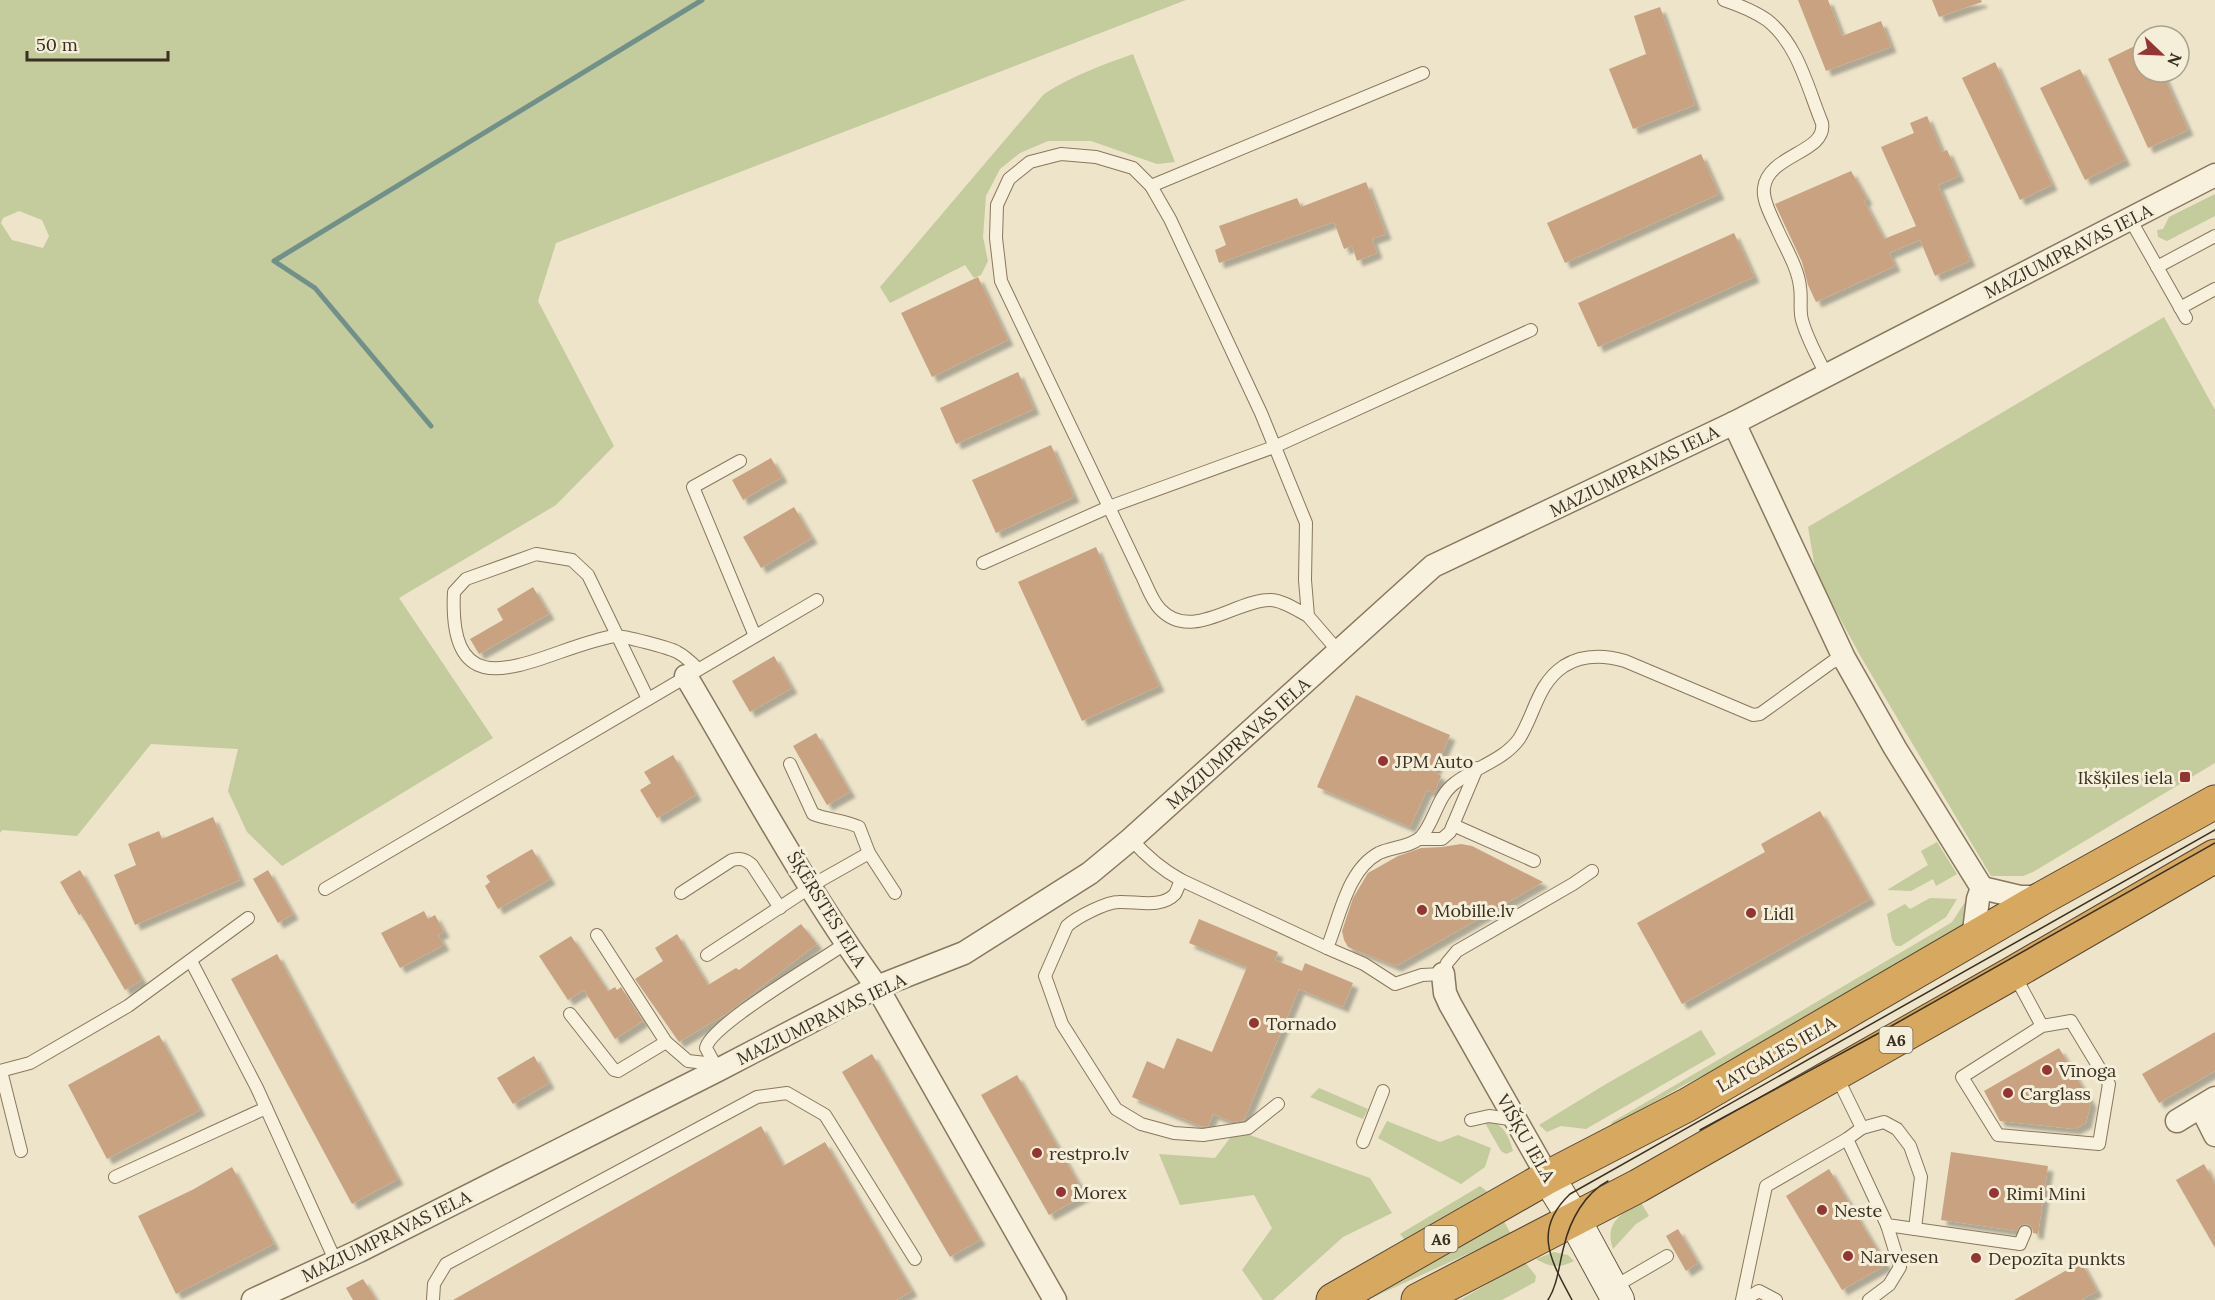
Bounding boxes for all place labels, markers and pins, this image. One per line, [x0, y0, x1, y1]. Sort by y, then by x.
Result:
place label: JPM Auto [1394, 750, 1473, 773]
marker: JPM Auto [1376, 754, 1390, 768]
place label: Ikšķiles iela [2078, 766, 2173, 789]
marker: Ikšķiles iela [2178, 770, 2192, 784]
place label: Mobille.lv [1434, 899, 1515, 922]
place label: Lidl [1763, 902, 1794, 925]
marker: Mobille.lv [1415, 903, 1429, 917]
marker: Lidl [1744, 906, 1758, 920]
place label: Tornado [1266, 1012, 1336, 1035]
marker: Tornado [1247, 1016, 1261, 1030]
place label: Vīnoga [2058, 1059, 2116, 1082]
marker: Vīnoga [2040, 1063, 2054, 1077]
place label: Carglass [2020, 1082, 2091, 1105]
marker: Carglass [2001, 1086, 2015, 1100]
place label: restpro.lv [1049, 1142, 1130, 1165]
marker: restpro.lv [1030, 1146, 1044, 1160]
place label: Morex [1073, 1181, 1127, 1204]
place label: Rimi Mini [2006, 1182, 2086, 1205]
marker: Morex [1054, 1185, 1068, 1199]
marker: Rimi Mini [1987, 1186, 2001, 1200]
place label: Neste [1834, 1199, 1883, 1222]
marker: Neste [1815, 1203, 1829, 1217]
place label: Narvesen [1860, 1245, 1939, 1268]
place label: Depozīta punkts [1988, 1247, 2125, 1270]
marker: Narvesen [1841, 1249, 1855, 1263]
marker: Depozīta punkts [1969, 1251, 1983, 1265]

